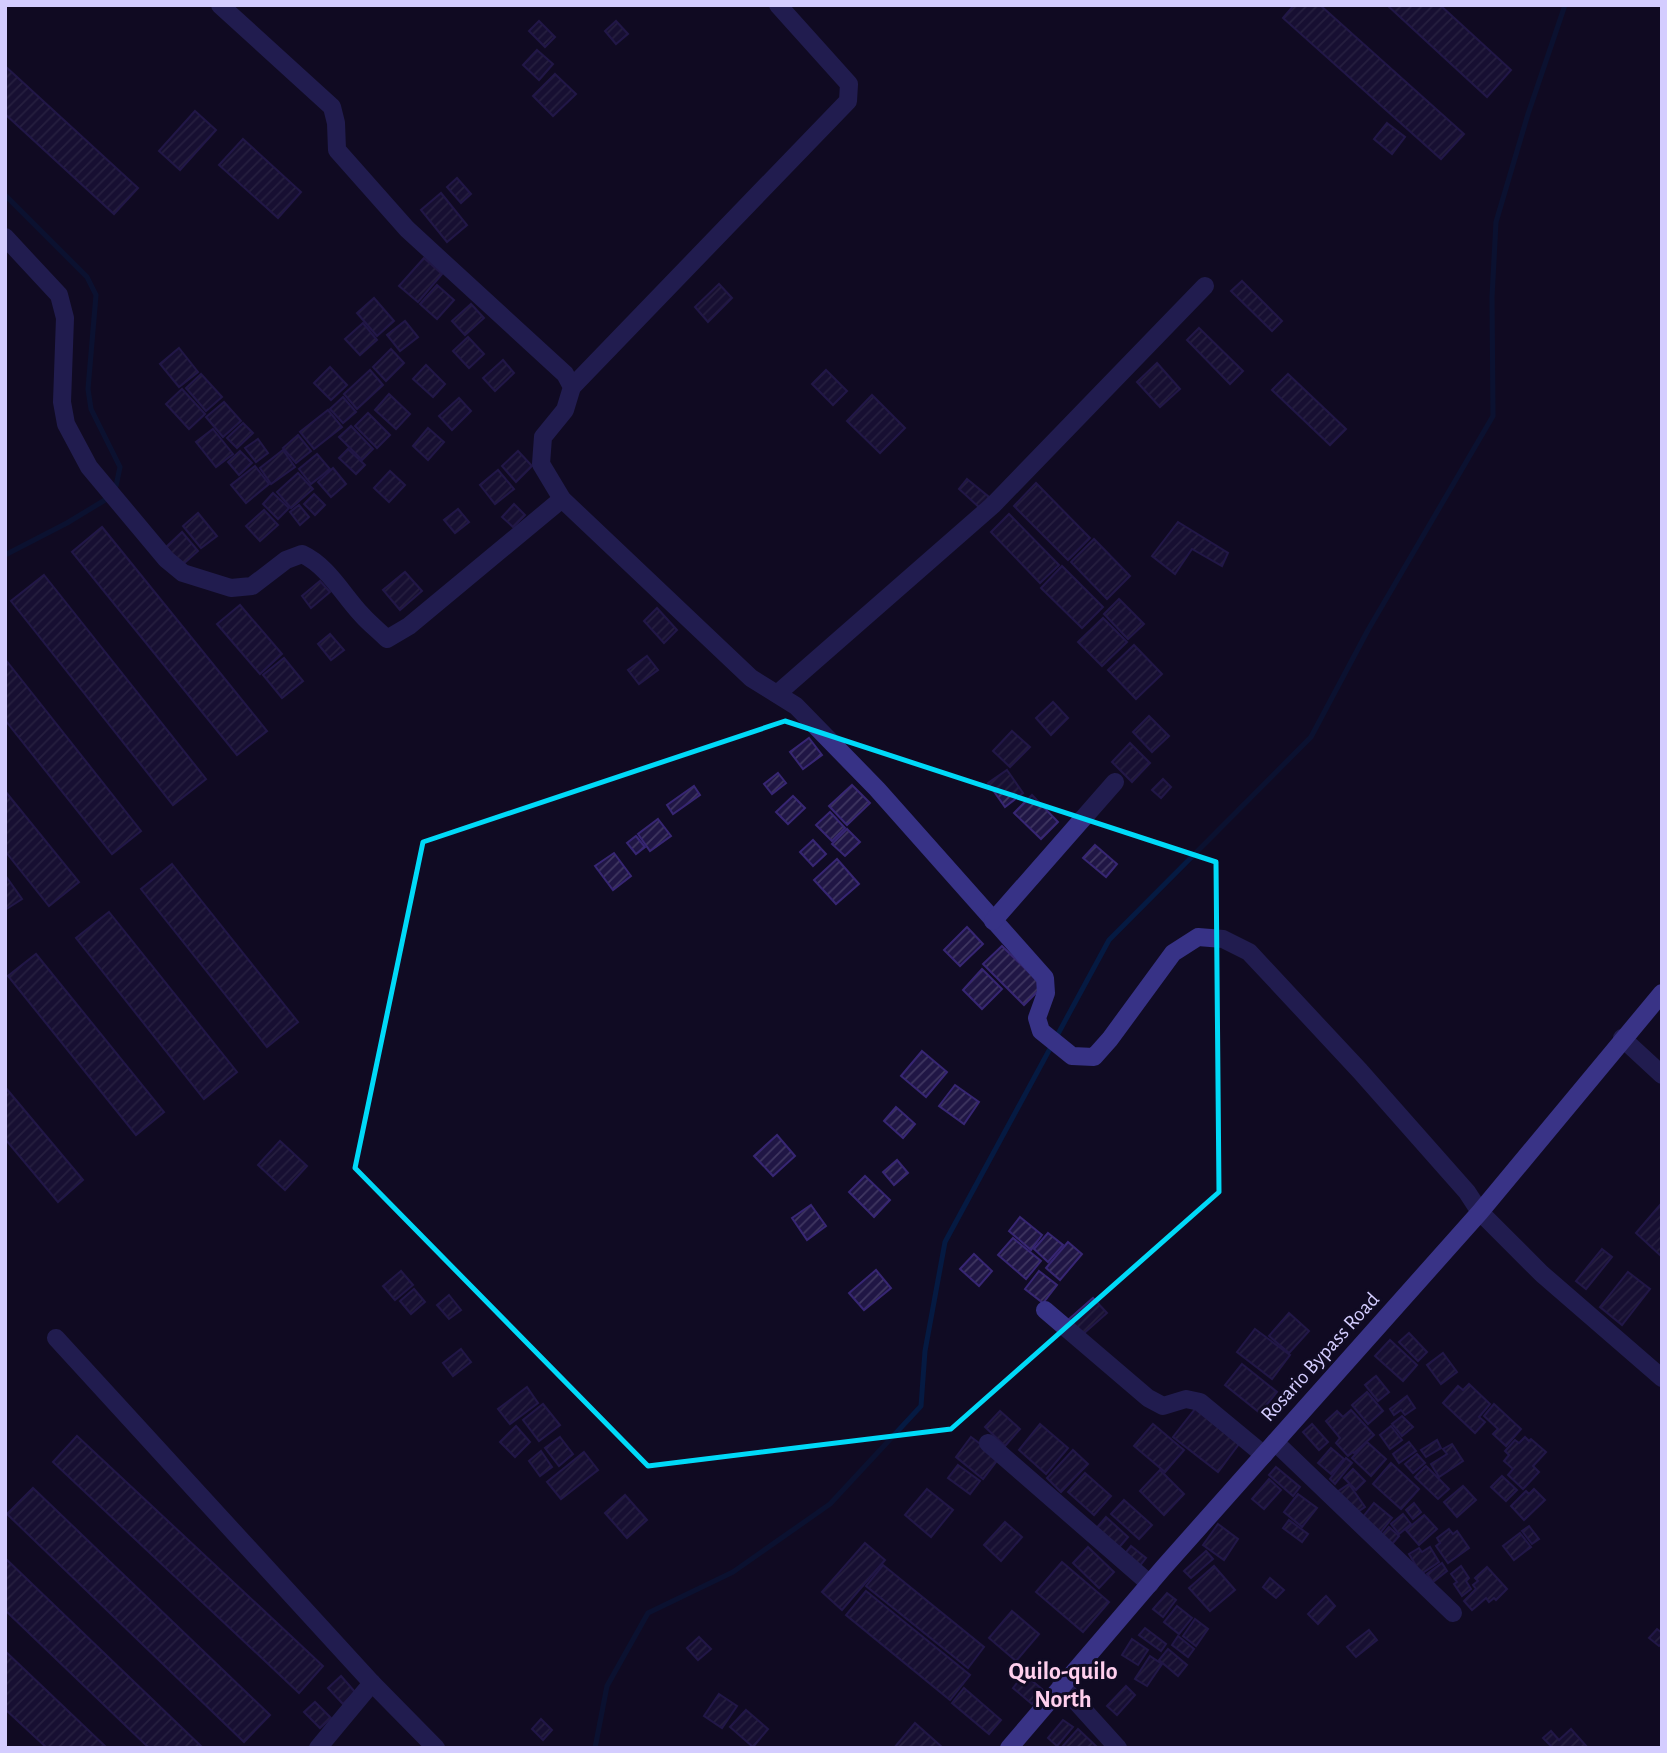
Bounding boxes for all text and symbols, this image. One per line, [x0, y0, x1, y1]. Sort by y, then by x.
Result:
street label: Rosario Bypass Road [1257, 1288, 1383, 1426]
district label: Quilo-quilo North [1008, 1660, 1118, 1712]

